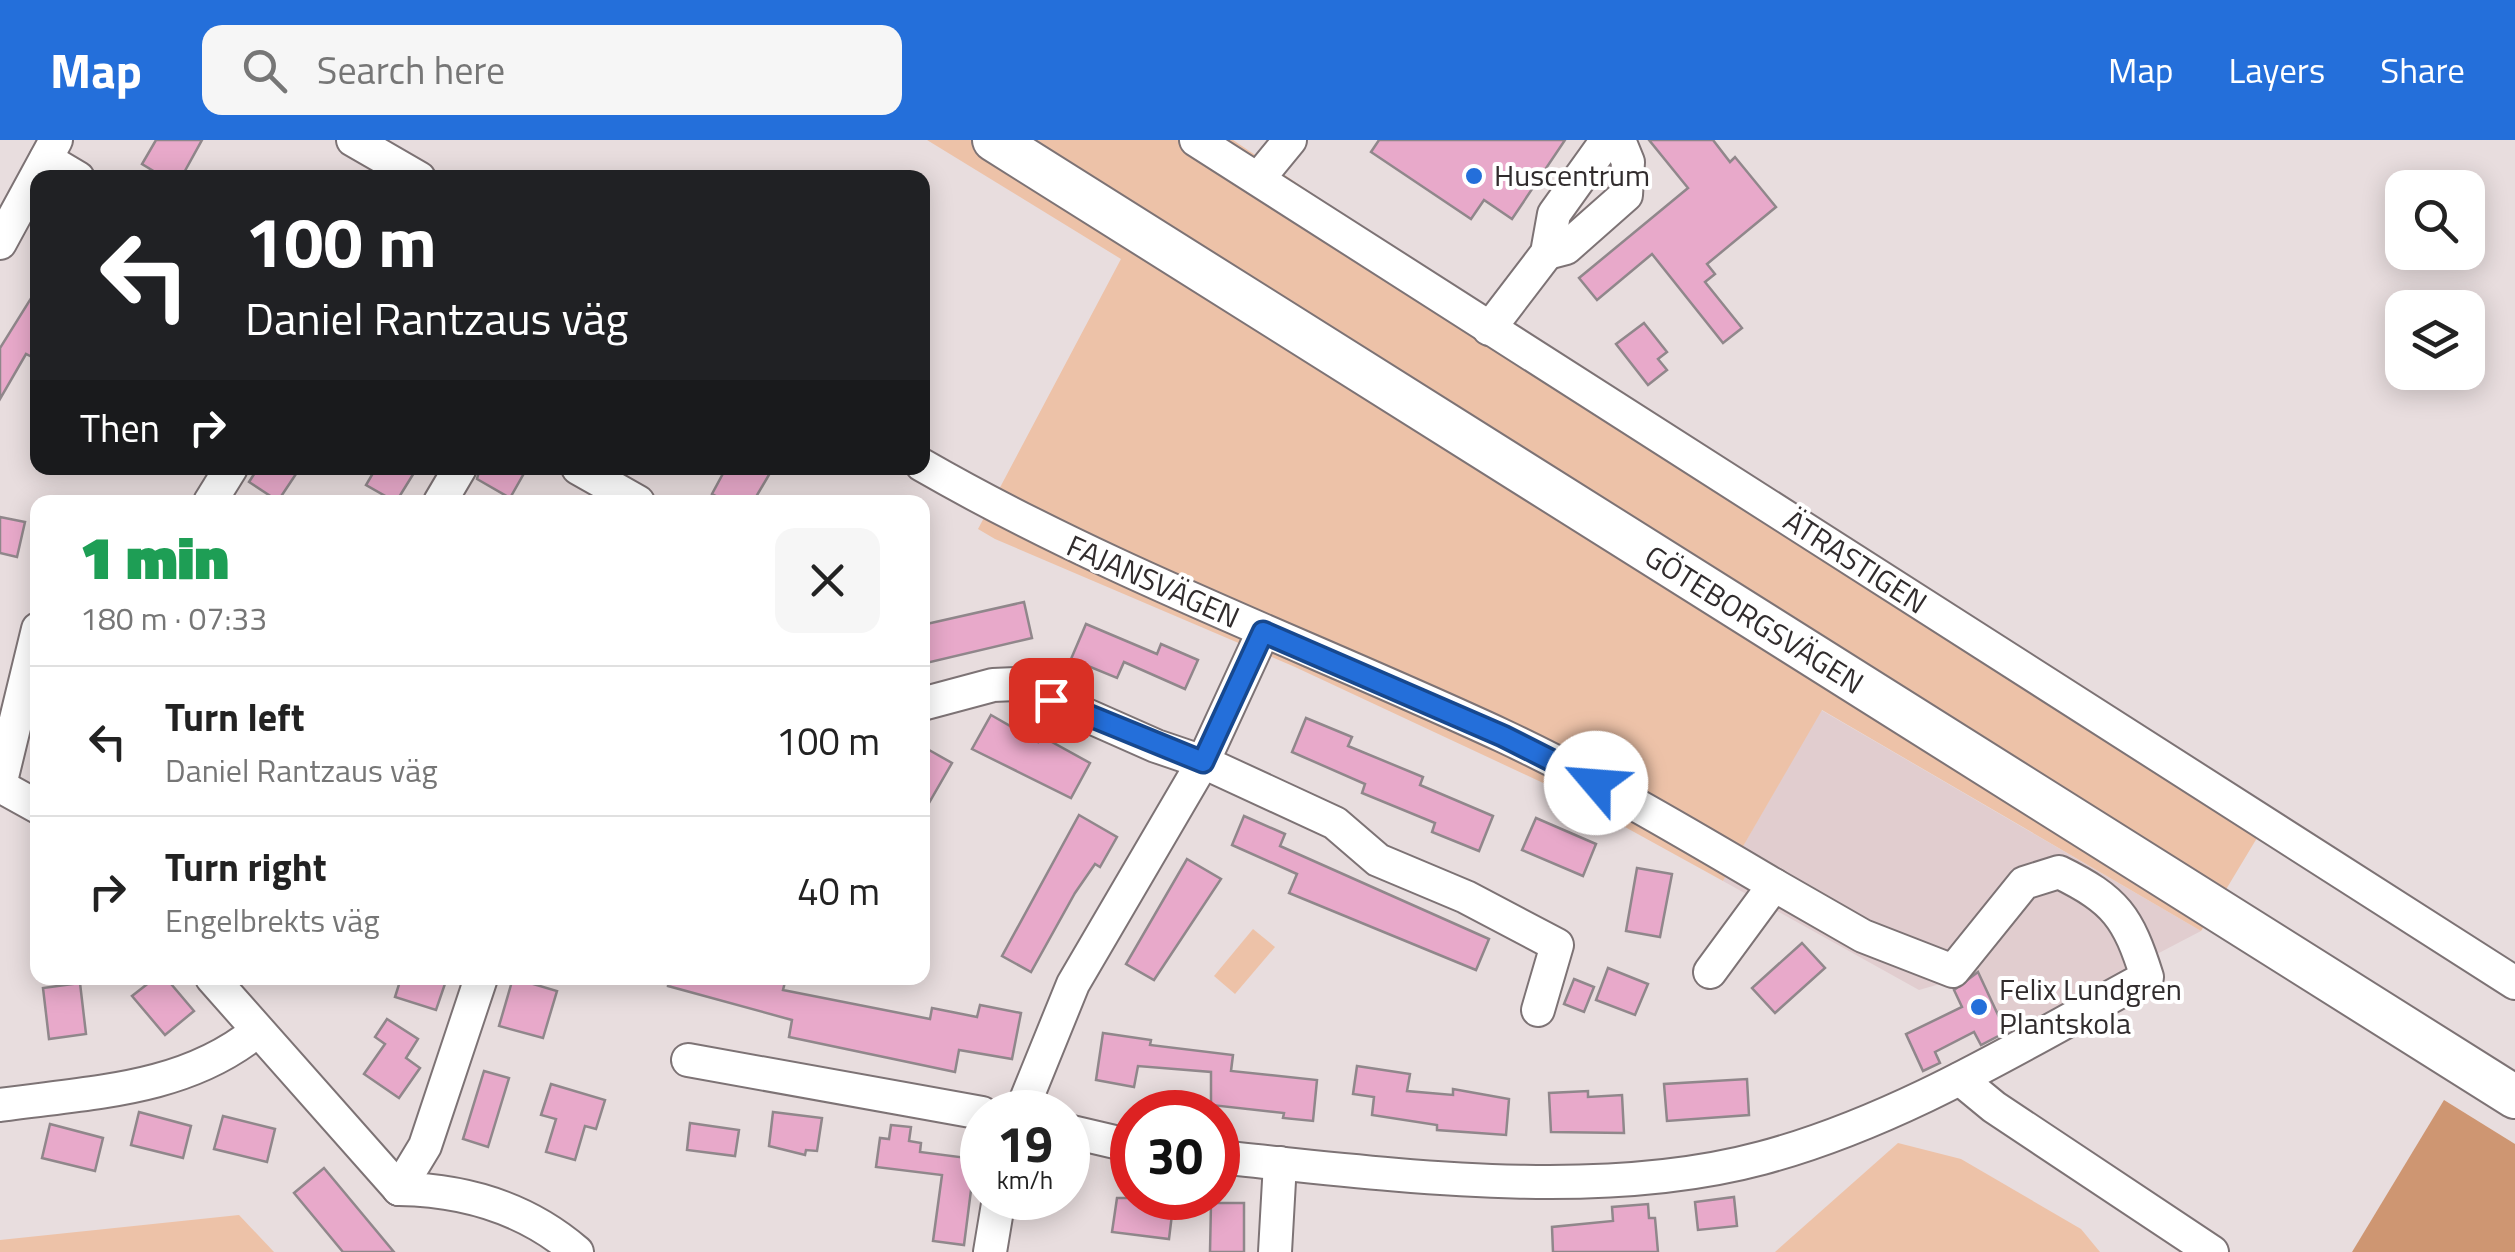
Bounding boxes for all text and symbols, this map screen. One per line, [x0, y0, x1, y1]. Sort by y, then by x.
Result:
search box [202, 25, 902, 115]
text: Map [50, 34, 142, 107]
text: Search here [317, 41, 505, 99]
icon: search [237, 43, 292, 98]
text: Map [2108, 43, 2173, 97]
text: Layers [2228, 43, 2325, 97]
text: Share [2380, 43, 2465, 97]
place label: Huscentrum [1494, 152, 1650, 198]
marker: Huscentrum [1463, 165, 1485, 187]
map controls [2385, 170, 2485, 390]
button: search [2385, 170, 2485, 270]
text: 100 m [245, 188, 437, 294]
icon: left [80, 210, 210, 340]
text: Daniel Rantzaus väg [245, 284, 628, 352]
button: layers [2385, 290, 2485, 390]
text: Then [80, 399, 160, 457]
icon: right [180, 400, 235, 455]
street label: ÄTRASTIGEN [1775, 497, 1936, 625]
text: 1 min [80, 511, 229, 602]
street label: FAJANSVÄGEN [1060, 522, 1247, 640]
button: close [775, 528, 880, 633]
street label: GÖTEBORGSVÄGEN [1636, 533, 1873, 705]
text: 180 m · 07:33 [80, 594, 267, 642]
pin [1009, 658, 1094, 743]
icon: arrive [1024, 673, 1079, 728]
text: Turn left [165, 688, 305, 746]
text: 100 m [776, 712, 880, 770]
icon: left [80, 714, 135, 769]
position arrow [1544, 731, 1648, 835]
text: Daniel Rantzaus väg [165, 746, 438, 794]
text: Turn right [165, 838, 327, 896]
text: 40 m [797, 862, 880, 920]
icon: right [80, 864, 135, 919]
text: Engelbrekts väg [165, 896, 380, 944]
place label: Felix Lundgren Plantskola [1999, 966, 2182, 1046]
marker: Felix Lundgren Plantskola [1968, 996, 1990, 1018]
speed limit sign: 30 [1110, 1090, 1240, 1220]
text: 19 [997, 1105, 1053, 1181]
text: km/h [997, 1161, 1053, 1199]

